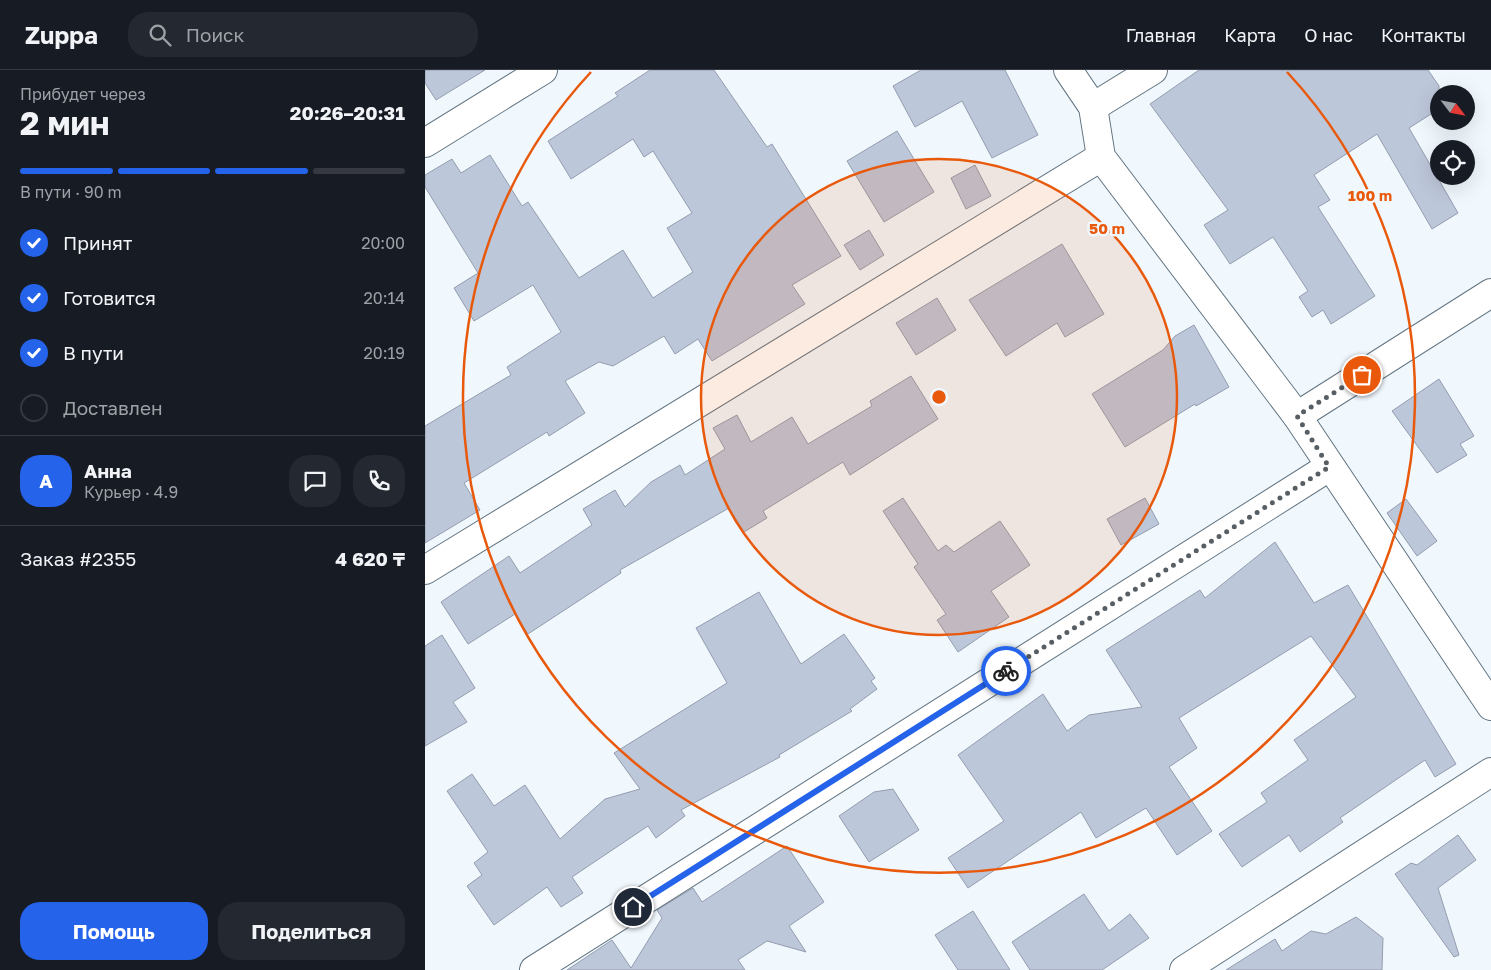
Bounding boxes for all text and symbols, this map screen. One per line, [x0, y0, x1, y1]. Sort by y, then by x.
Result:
search box [128, 12, 478, 57]
text: Zuppa [25, 20, 98, 49]
icon: search [146, 21, 174, 49]
text: Поиск [186, 23, 244, 46]
text: Главная [1126, 24, 1196, 46]
text: Карта [1224, 24, 1276, 46]
text: О нас [1304, 24, 1353, 46]
text: Контакты [1381, 24, 1466, 46]
text: Прибудет через [20, 84, 146, 104]
north arrow [1430, 85, 1475, 130]
map controls [1430, 85, 1475, 185]
text: 20:26–20:31 [290, 101, 405, 124]
text: 2 мин [20, 104, 110, 142]
button: locate [1430, 140, 1475, 185]
text: В пути · 90 m [20, 182, 122, 202]
text: 100 m [1348, 186, 1392, 204]
text: 50 m [1089, 219, 1125, 237]
icon: check [20, 229, 48, 257]
text: Принят [63, 231, 132, 254]
text: 20:00 [361, 233, 405, 253]
icon: check [20, 284, 48, 312]
text: Готовится [63, 286, 156, 309]
text: 20:14 [363, 288, 405, 308]
icon: check [20, 339, 48, 367]
text: В пути [63, 341, 124, 364]
text: 20:19 [364, 343, 405, 363]
pin [1341, 354, 1383, 396]
icon: bag [1348, 361, 1376, 389]
centre of rings [930, 388, 948, 406]
text: Доставлен [63, 396, 163, 419]
button: chat [289, 455, 341, 507]
button: phone [353, 455, 405, 507]
text: Анна [84, 459, 132, 482]
text: А [39, 469, 53, 492]
text: Курьер · 4.9 [84, 482, 178, 502]
text: Заказ #2355 [20, 547, 136, 570]
text: 4 620 ₸ [335, 547, 405, 570]
courier [981, 646, 1031, 696]
icon: bike [992, 657, 1020, 685]
pin [612, 886, 654, 928]
icon: home [619, 893, 647, 921]
button: Помощь [20, 902, 208, 960]
button: Поделиться [218, 902, 405, 960]

